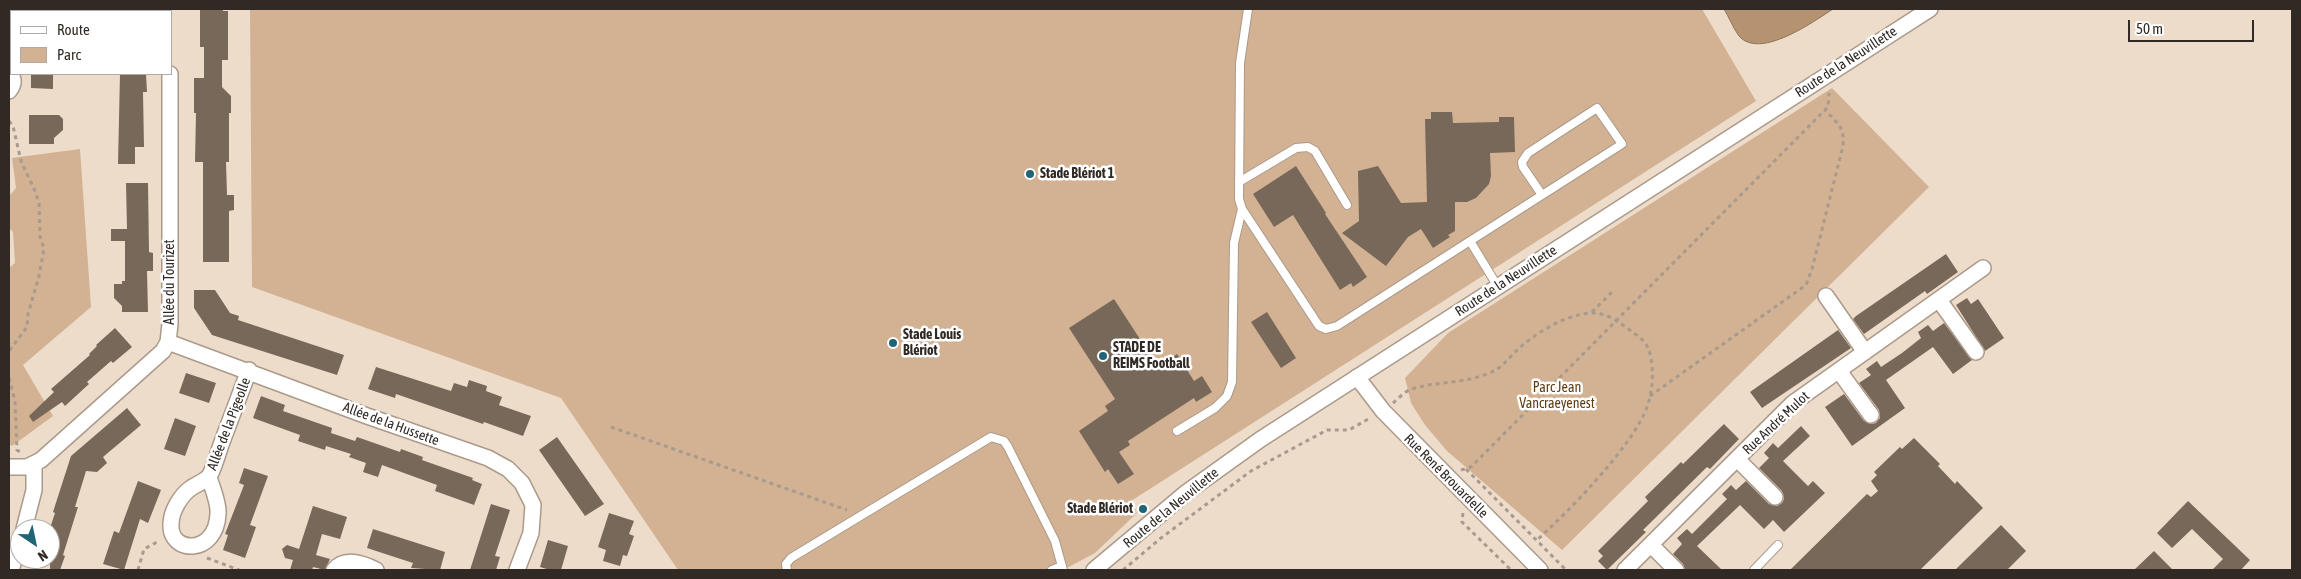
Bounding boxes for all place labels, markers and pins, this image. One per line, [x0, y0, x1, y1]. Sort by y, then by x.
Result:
place label: Stade Blériot 1 [1040, 166, 1114, 182]
marker: Stade Blériot 1 [1024, 168, 1036, 180]
place label: Stade Louis Blériot [903, 327, 961, 360]
marker: Stade Louis Blériot [887, 337, 899, 349]
place label: STADE DE REIMS Football [1113, 340, 1190, 372]
marker: STADE DE REIMS Football [1097, 350, 1109, 362]
place label: Stade Blériot [1067, 501, 1133, 517]
marker: Stade Blériot [1137, 503, 1149, 515]

